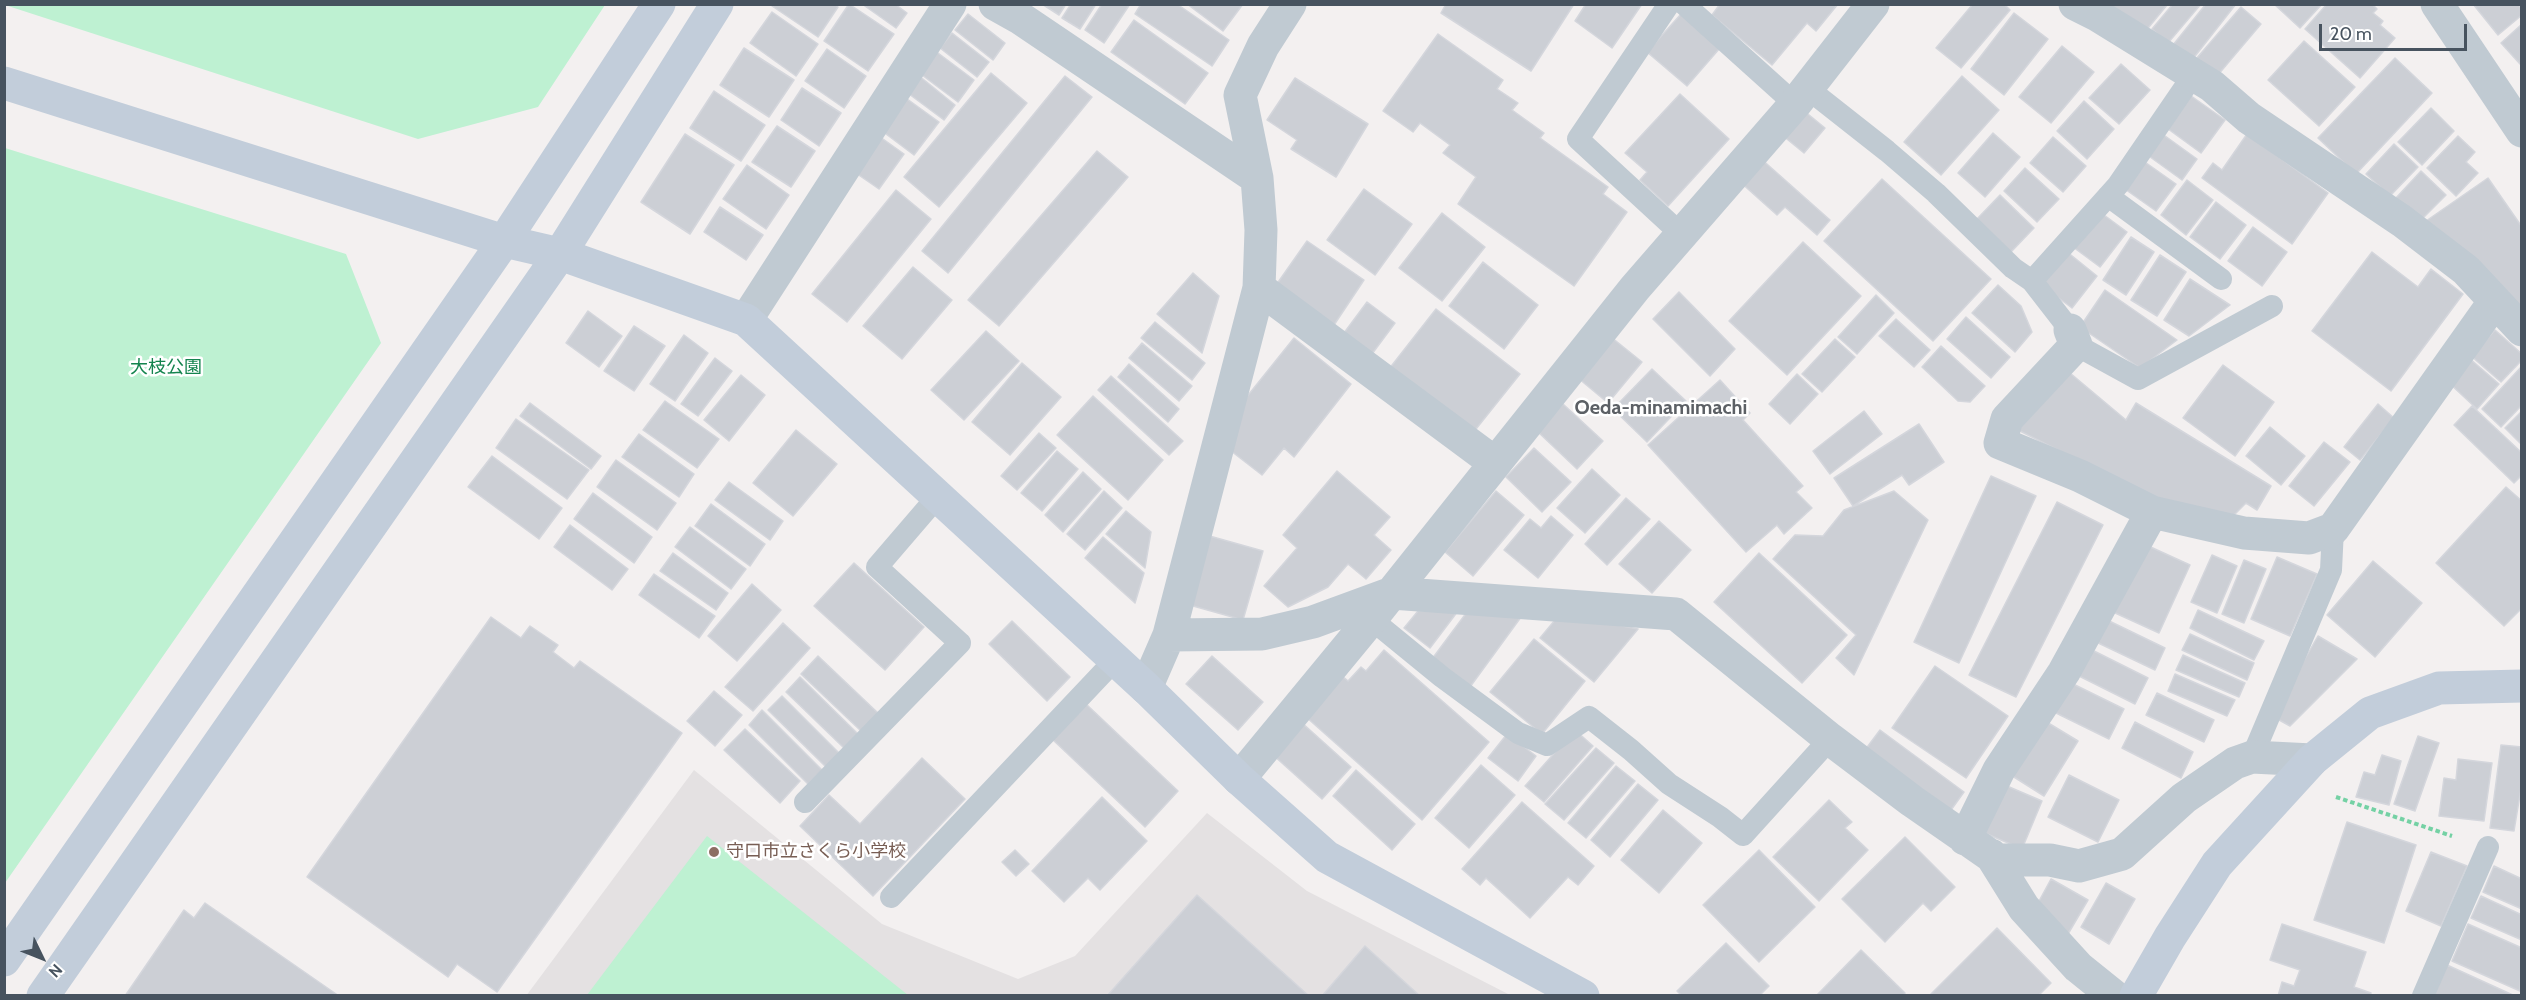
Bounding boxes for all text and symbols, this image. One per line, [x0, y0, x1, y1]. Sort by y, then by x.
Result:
scale bar [2322, 12, 2470, 50]
text: 20 m [2330, 23, 2372, 45]
park label: 大枝公園 [130, 357, 202, 379]
district label: Oeda-minamimachi [1575, 396, 1747, 420]
place label: 守口市立さくら小学校 [726, 841, 906, 863]
marker: 守口市立さくら小学校 [707, 845, 721, 859]
north arrow [12, 928, 72, 988]
text: N [45, 960, 66, 981]

